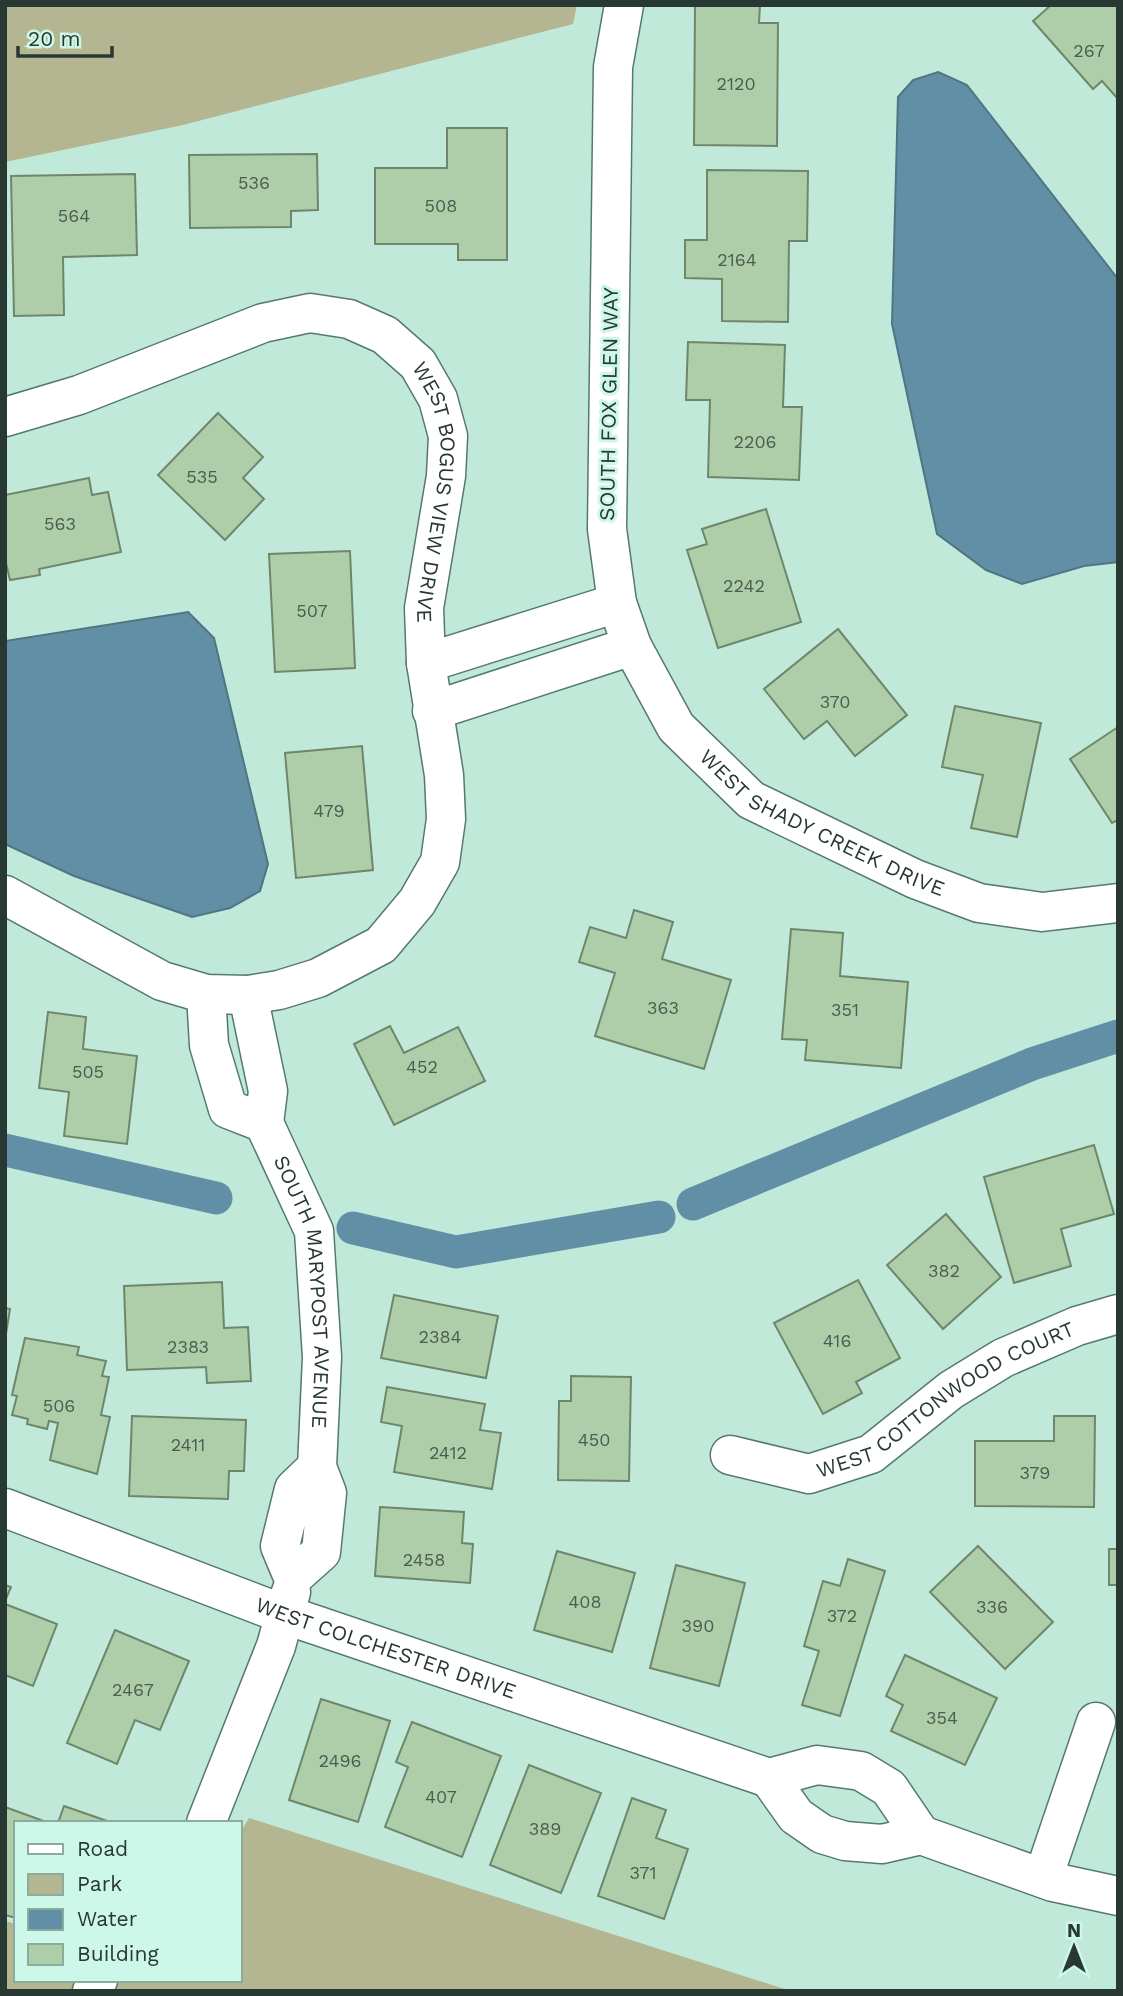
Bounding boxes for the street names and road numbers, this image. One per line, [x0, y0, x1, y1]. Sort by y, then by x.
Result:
street label: SOUTH FOX GLEN WAY [594, 287, 623, 521]
street label: WEST BOGUS VIEW DRIVE [407, 357, 461, 623]
street label: WEST SHADY CREEK DRIVE [695, 744, 948, 901]
street label: SOUTH MARYPOST AVENUE [269, 1151, 335, 1429]
street label: WEST COTTONWOOD COURT [813, 1316, 1078, 1483]
street label: WEST COLCHESTER DRIVE [252, 1592, 520, 1704]

